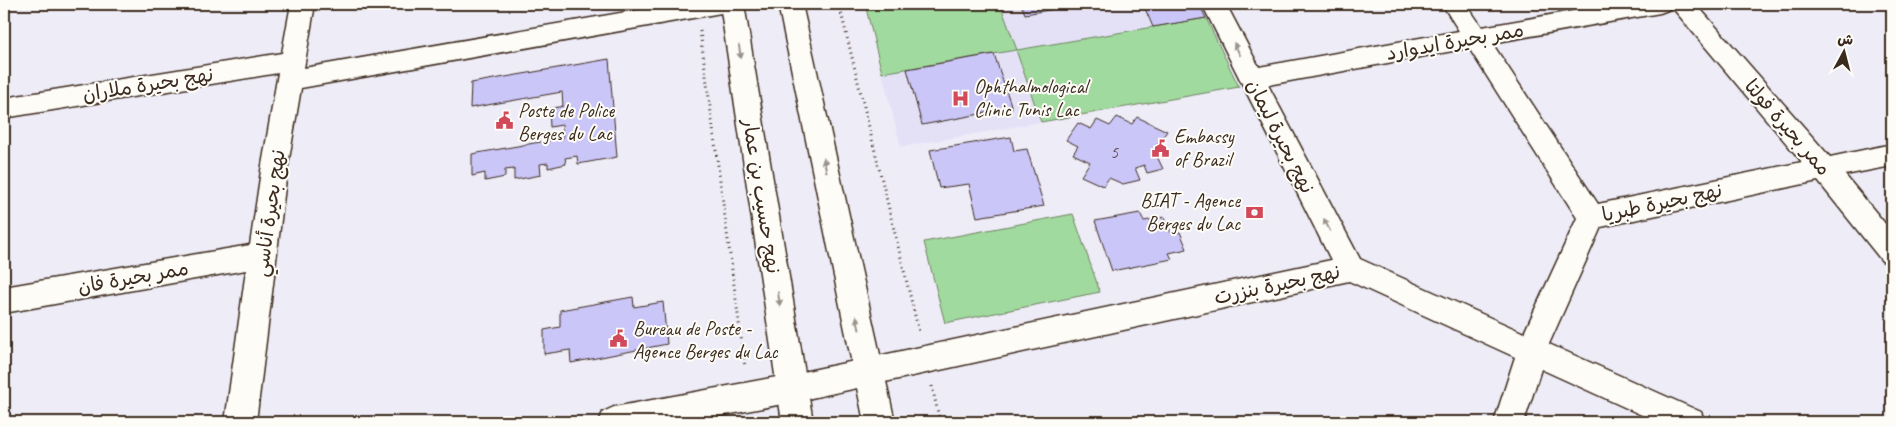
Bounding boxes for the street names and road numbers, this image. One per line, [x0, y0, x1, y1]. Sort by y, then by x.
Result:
street label: ممر بحيرة ايدوارد [1384, 17, 1526, 66]
street label: نهج بحيرة ملاران [81, 62, 215, 108]
street label: ممر بحيرة فولتا [1739, 74, 1836, 181]
street label: نهج بحيرة ليمان [1240, 75, 1320, 198]
street label: نهج حسيب بن عمار [736, 116, 786, 276]
street label: نهج بحيرة أناسي [248, 148, 296, 279]
street label: نهج بحيرة طبريا [1600, 178, 1725, 228]
street label: ممر بحيرة فان [76, 255, 190, 300]
street label: نهج بحيرة بنزرت [1212, 259, 1343, 311]

